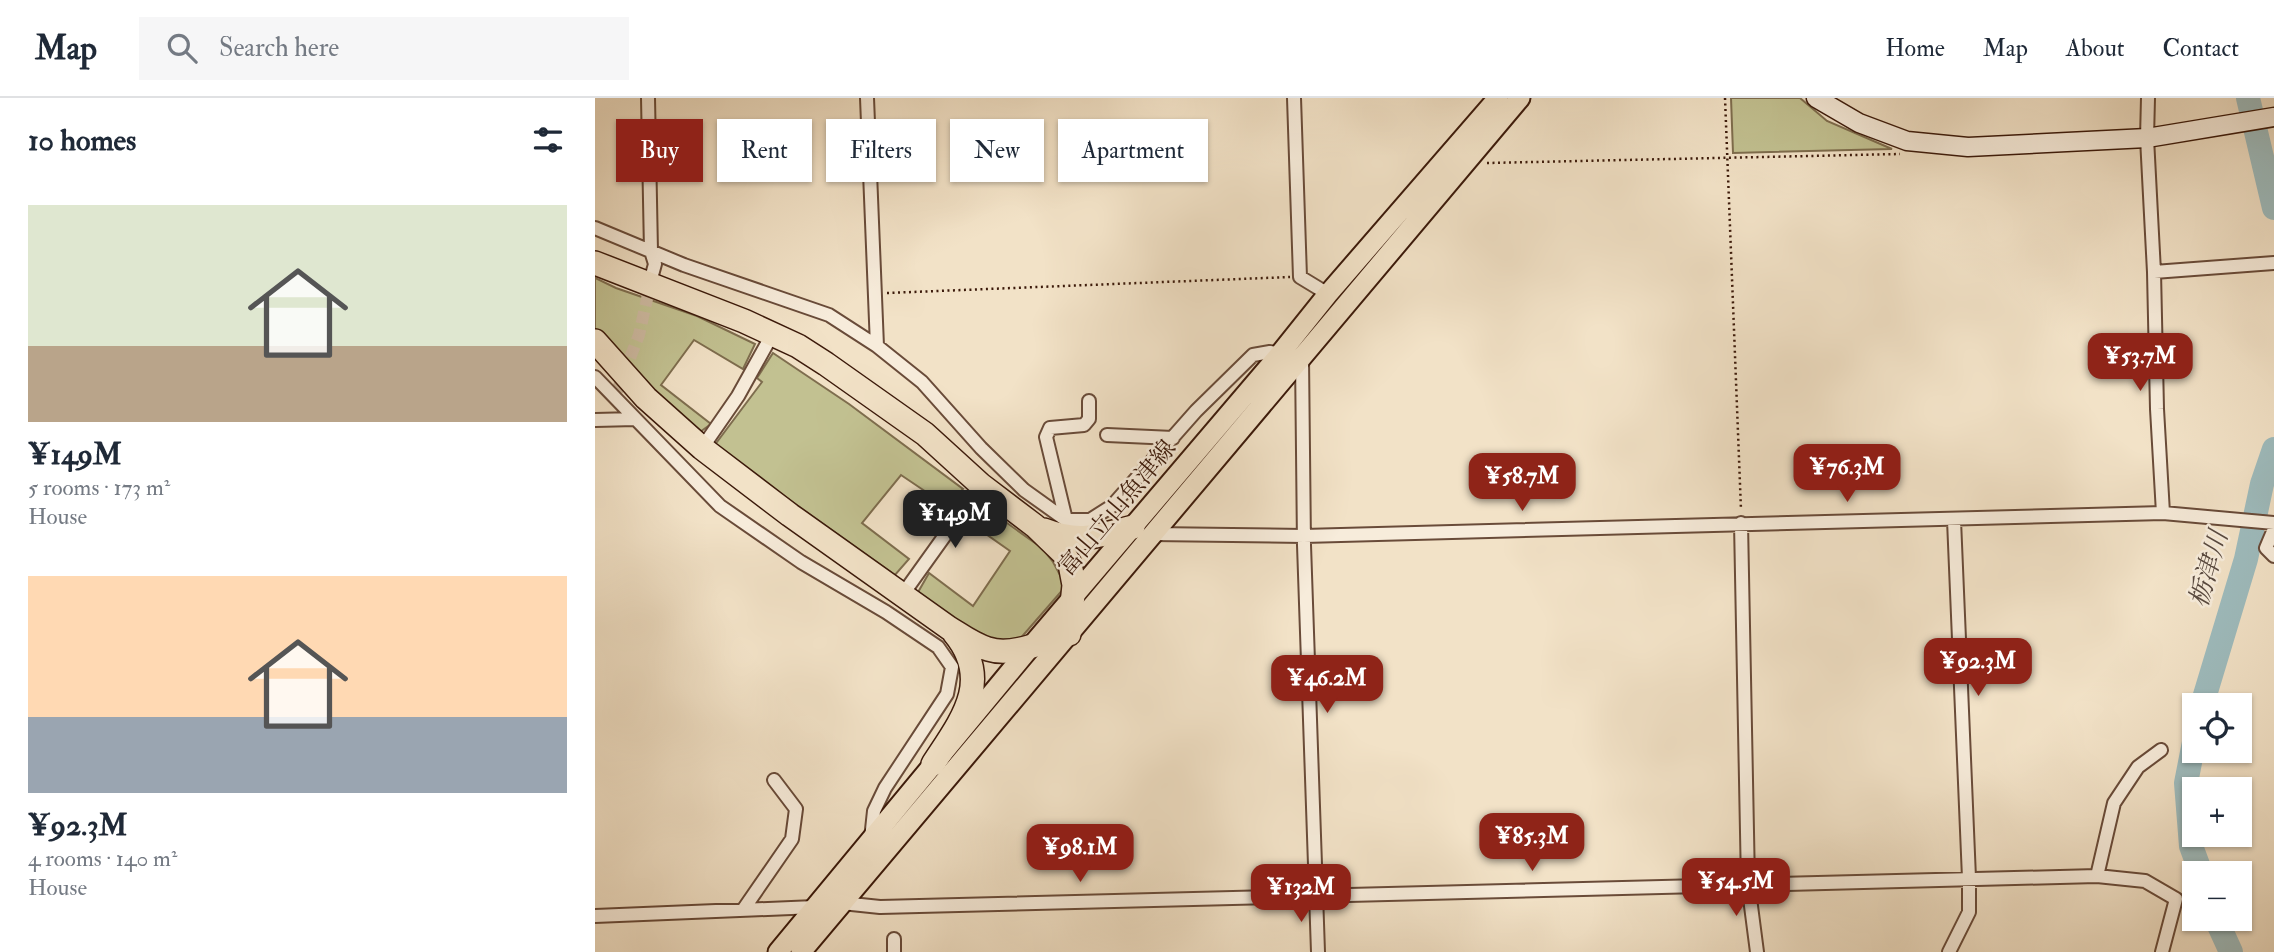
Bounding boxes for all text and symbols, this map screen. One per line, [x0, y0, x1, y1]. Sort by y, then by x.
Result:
search box [139, 17, 629, 80]
text: Map [35, 28, 97, 69]
icon: search [163, 29, 201, 67]
text: Search here [219, 32, 339, 64]
text: Home [1885, 33, 1945, 64]
text: Map [1983, 33, 2028, 64]
text: About [2066, 33, 2125, 64]
text: Contact [2163, 33, 2239, 64]
chip: Buy [616, 119, 703, 182]
chip: Rent [717, 119, 812, 182]
chip: Filters [826, 119, 936, 182]
chip: New [950, 119, 1044, 182]
chip: Apartment [1058, 119, 1208, 182]
icon: filters [529, 121, 567, 159]
text: 10 homes [28, 122, 136, 159]
icon: home [235, 250, 361, 376]
pin: ¥53.7M [2083, 334, 2197, 393]
text: ¥53.7M [2104, 341, 2176, 370]
street label: 富山立山魚津線 [1051, 434, 1183, 582]
text: ¥149M [28, 436, 122, 473]
pin: ¥76.3M [1790, 444, 1904, 504]
text: ¥76.3M [1810, 452, 1885, 481]
pin: ¥58.7M [1465, 454, 1579, 513]
text: ¥58.7M [1485, 461, 1559, 490]
text: 5 rooms · 173 m² [28, 473, 170, 502]
pin: ¥149M [906, 490, 1004, 550]
text: ¥149M [919, 498, 991, 527]
text: House [28, 502, 87, 531]
water label: 栃津川 [2183, 524, 2236, 611]
icon: home [235, 621, 361, 747]
pin: ¥92.3M [1921, 638, 2035, 698]
text: ¥92.3M [1940, 646, 2016, 675]
pin: ¥46.2M [1270, 656, 1384, 715]
text: ¥46.2M [1287, 663, 1367, 692]
map controls [2182, 693, 2252, 931]
button: locate [2182, 693, 2252, 763]
button: + [2182, 777, 2252, 847]
text: ¥92.3M [28, 807, 128, 844]
pin: ¥85.3M [1475, 814, 1589, 873]
text: ¥85.3M [1495, 821, 1569, 850]
pin: ¥98.1M [1023, 824, 1137, 884]
text: ¥98.1M [1043, 832, 1117, 861]
text: 4 rooms · 140 m² [28, 844, 177, 873]
pin: ¥54.5M [1679, 858, 1793, 918]
button: − [2182, 861, 2252, 931]
pin: ¥132M [1252, 864, 1350, 924]
text: ¥54.5M [1698, 866, 1774, 895]
text: ¥132M [1267, 872, 1335, 901]
text: House [28, 873, 87, 902]

